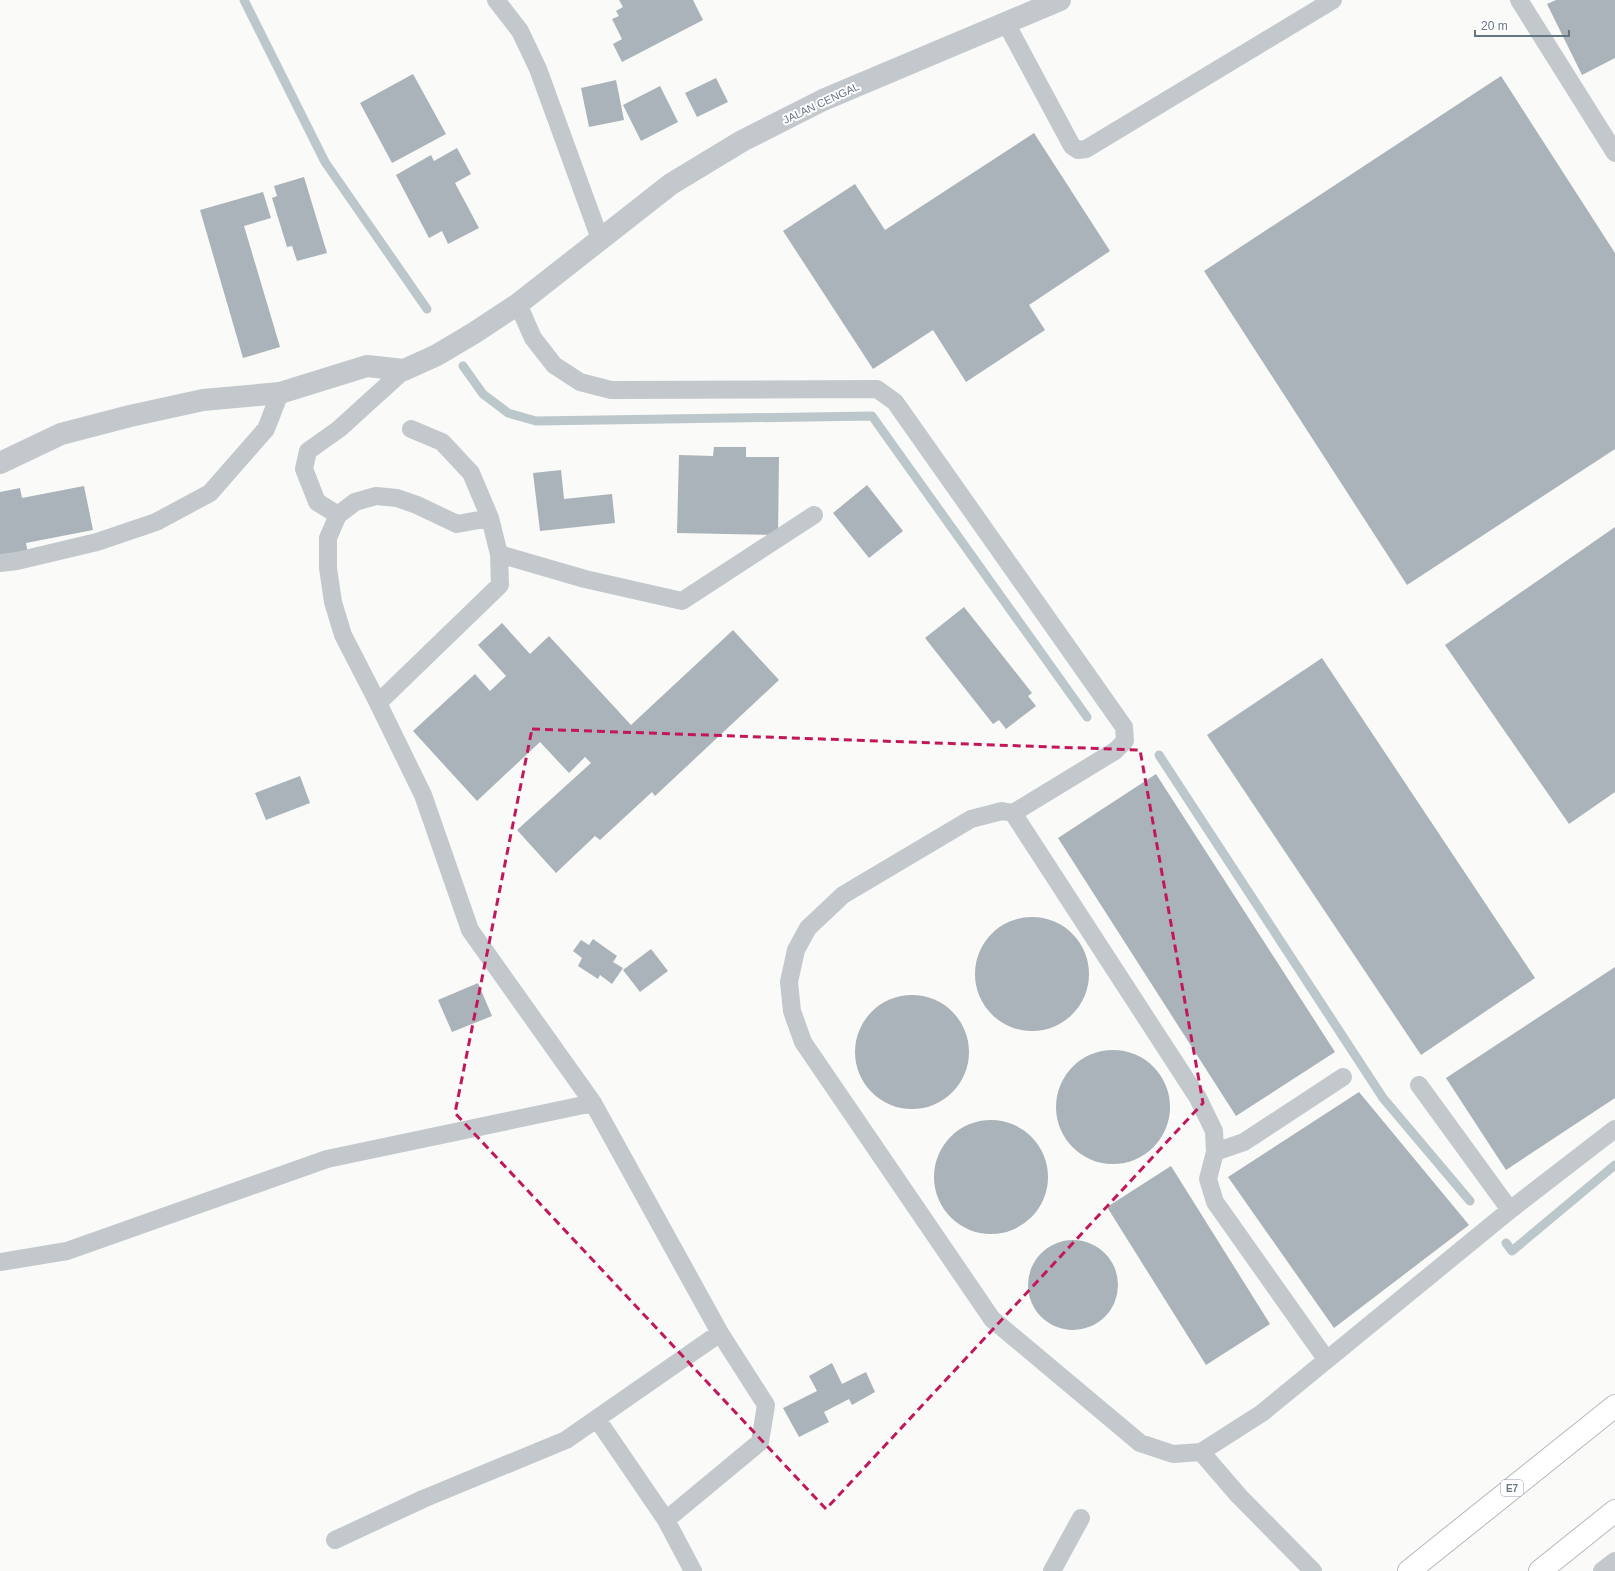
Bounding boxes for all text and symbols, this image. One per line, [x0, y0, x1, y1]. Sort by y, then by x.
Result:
scale bar [1475, 12, 1569, 38]
text: 20 m [1481, 19, 1508, 33]
street label: JALAN CENGAL [781, 80, 861, 126]
road number: E7 [1501, 1480, 1523, 1496]

